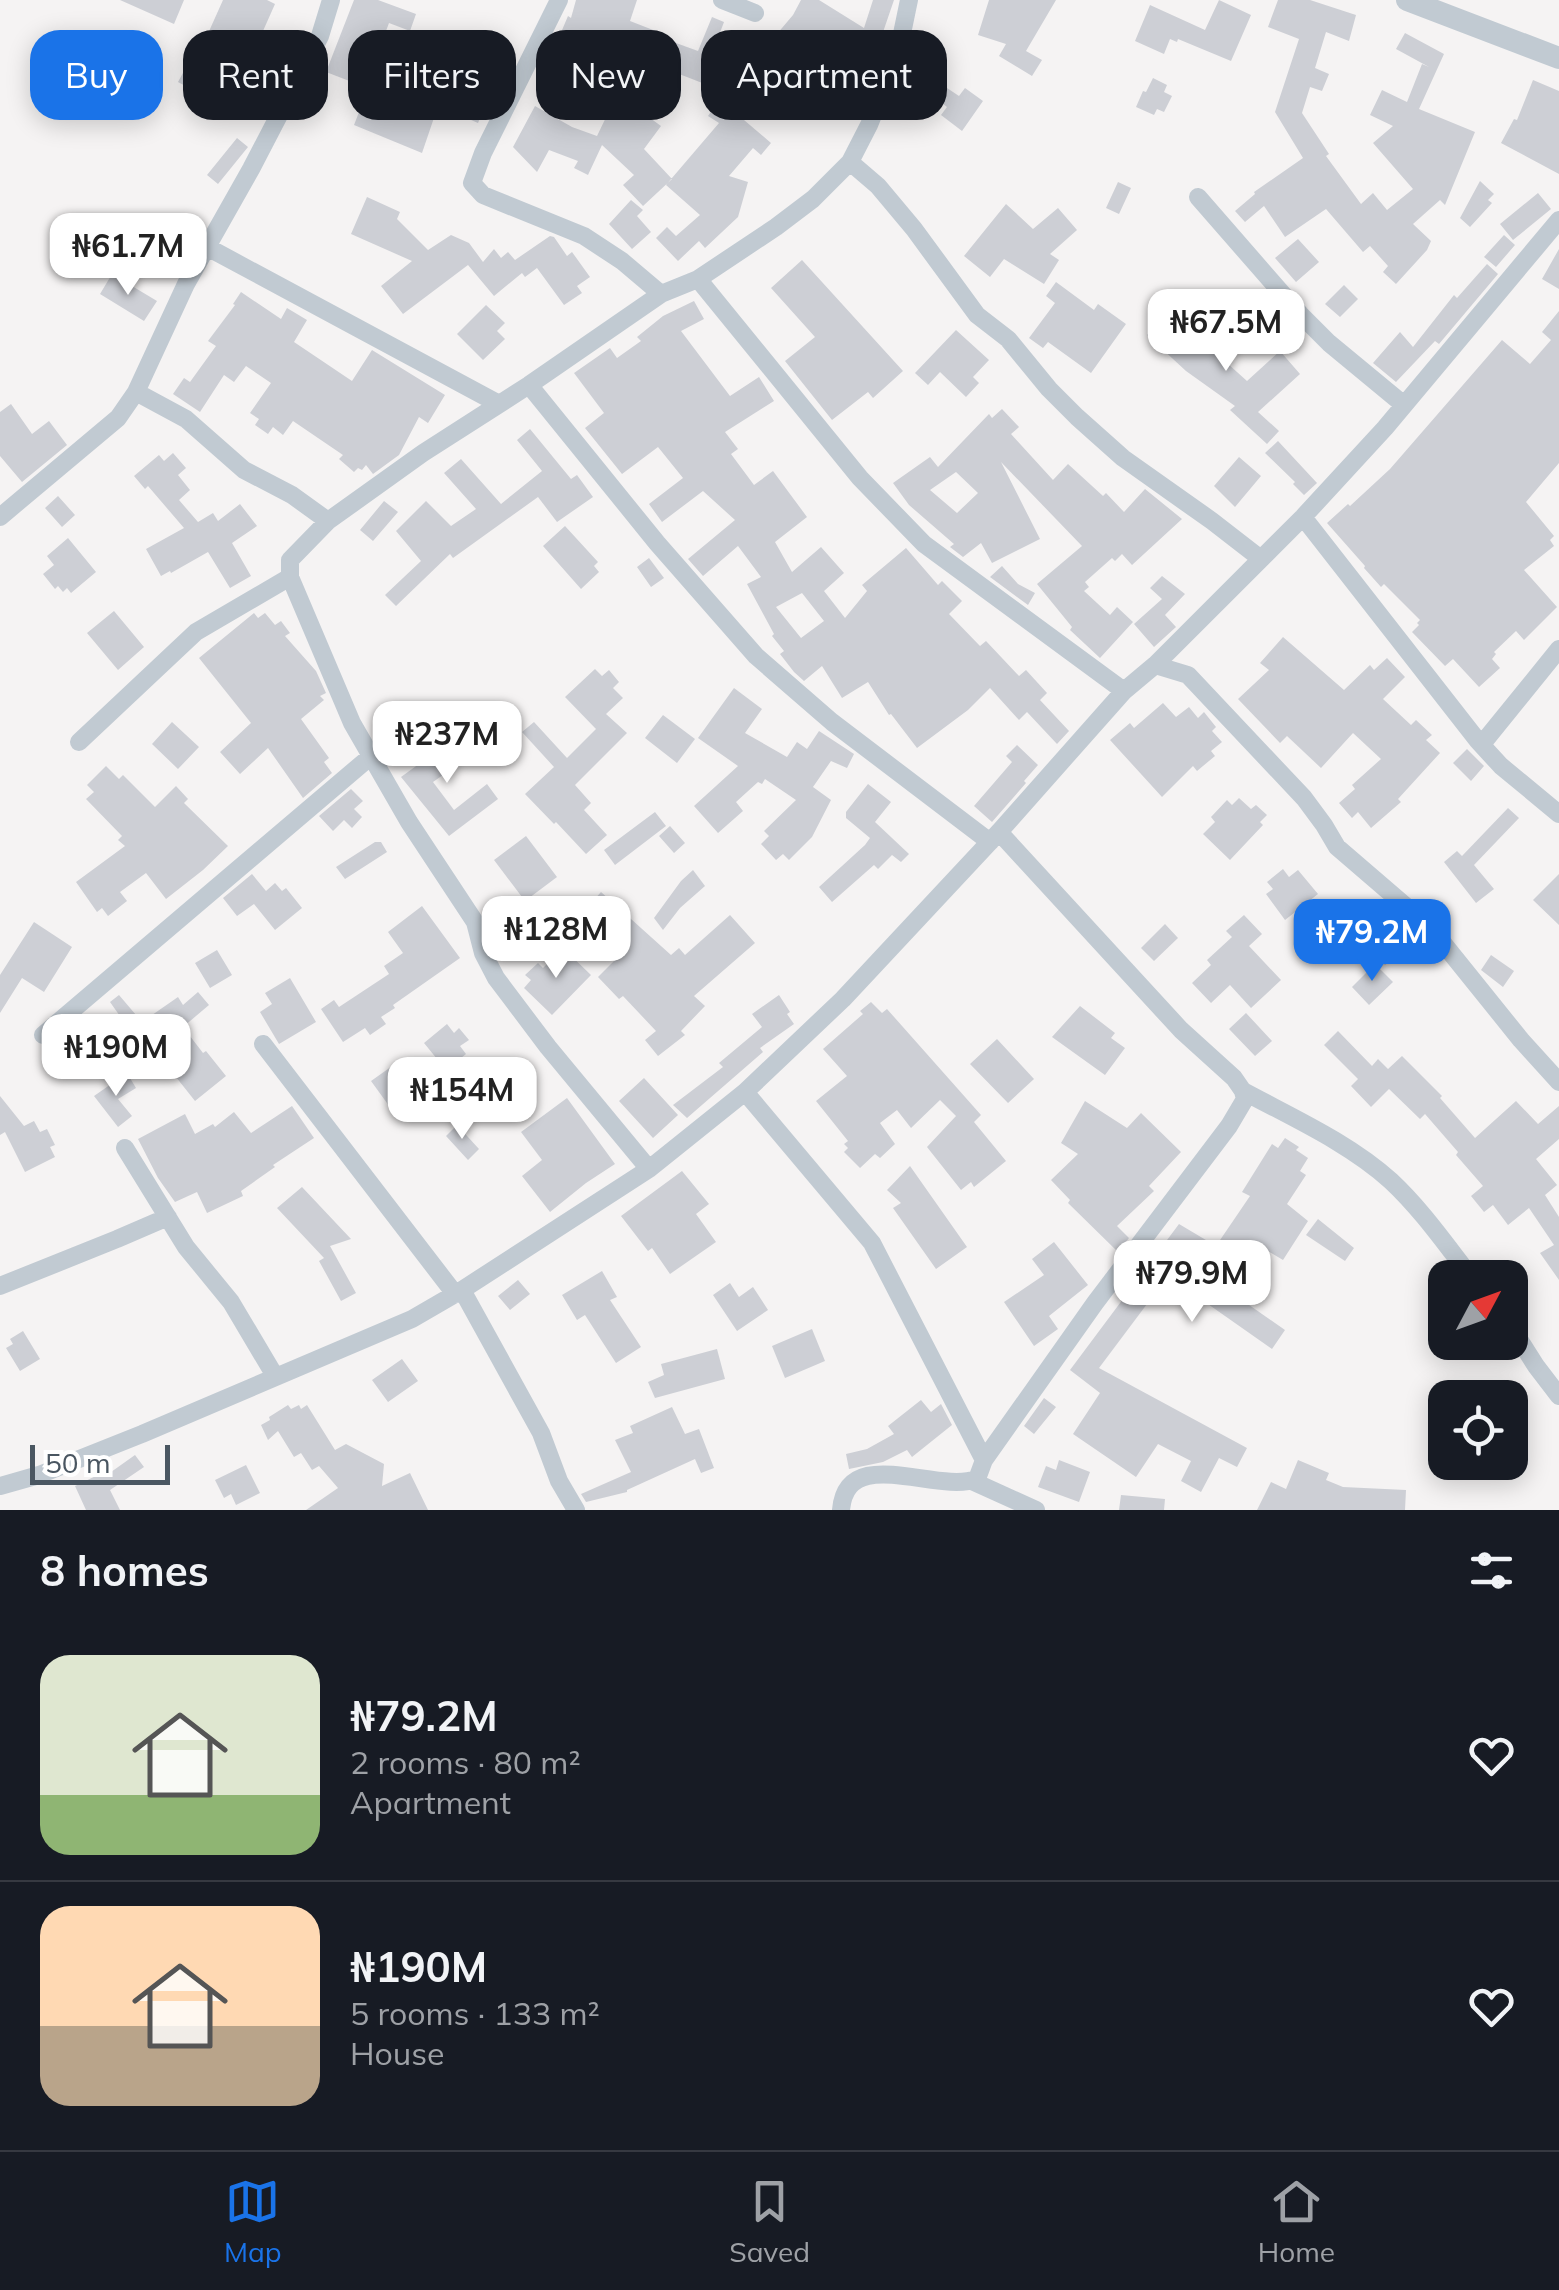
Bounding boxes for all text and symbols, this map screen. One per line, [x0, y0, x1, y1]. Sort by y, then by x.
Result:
chip: Buy [30, 30, 163, 120]
chip: Rent [183, 30, 328, 120]
chip: Filters [348, 30, 516, 120]
chip: New [536, 30, 681, 120]
chip: Apartment [701, 30, 947, 120]
pin: ₦61.7M [47, 213, 209, 298]
text: ₦61.7M [72, 225, 184, 265]
pin: ₦67.5M [1145, 289, 1307, 374]
text: ₦67.5M [1170, 301, 1282, 341]
pin: ₦237M [377, 701, 517, 786]
text: ₦237M [395, 713, 499, 753]
pin: ₦128M [486, 896, 626, 981]
pin: ₦79.2M [1291, 899, 1453, 984]
text: ₦128M [504, 908, 608, 948]
text: ₦79.2M [1316, 911, 1428, 951]
pin: ₦190M [46, 1014, 186, 1099]
text: ₦190M [64, 1026, 168, 1066]
pin: ₦154M [392, 1057, 532, 1142]
text: ₦154M [410, 1069, 514, 1109]
pin: ₦79.9M [1111, 1240, 1273, 1325]
text: ₦79.9M [1136, 1252, 1248, 1292]
north arrow [1428, 1260, 1528, 1360]
map controls [1428, 1260, 1528, 1480]
button: locate [1428, 1380, 1528, 1480]
scale bar [30, 1440, 170, 1484]
text: 50 m [45, 1445, 111, 1480]
icon: filters [1464, 1543, 1519, 1598]
text: 8 homes [40, 1544, 209, 1597]
text: ₦79.2M [350, 1689, 498, 1742]
icon: home [120, 1695, 240, 1815]
icon: heart [1464, 1728, 1519, 1783]
text: 2 rooms · 80 m² [350, 1742, 581, 1782]
text: Apartment [350, 1782, 511, 1822]
text: ₦190M [350, 1940, 487, 1993]
icon: home [120, 1946, 240, 2066]
icon: heart [1464, 1979, 1519, 2034]
text: 5 rooms · 133 m² [350, 1993, 600, 2033]
text: House [350, 2033, 445, 2073]
tab: Map [224, 2174, 282, 2269]
tab: Saved [729, 2174, 810, 2269]
tab: Home [1258, 2174, 1335, 2269]

